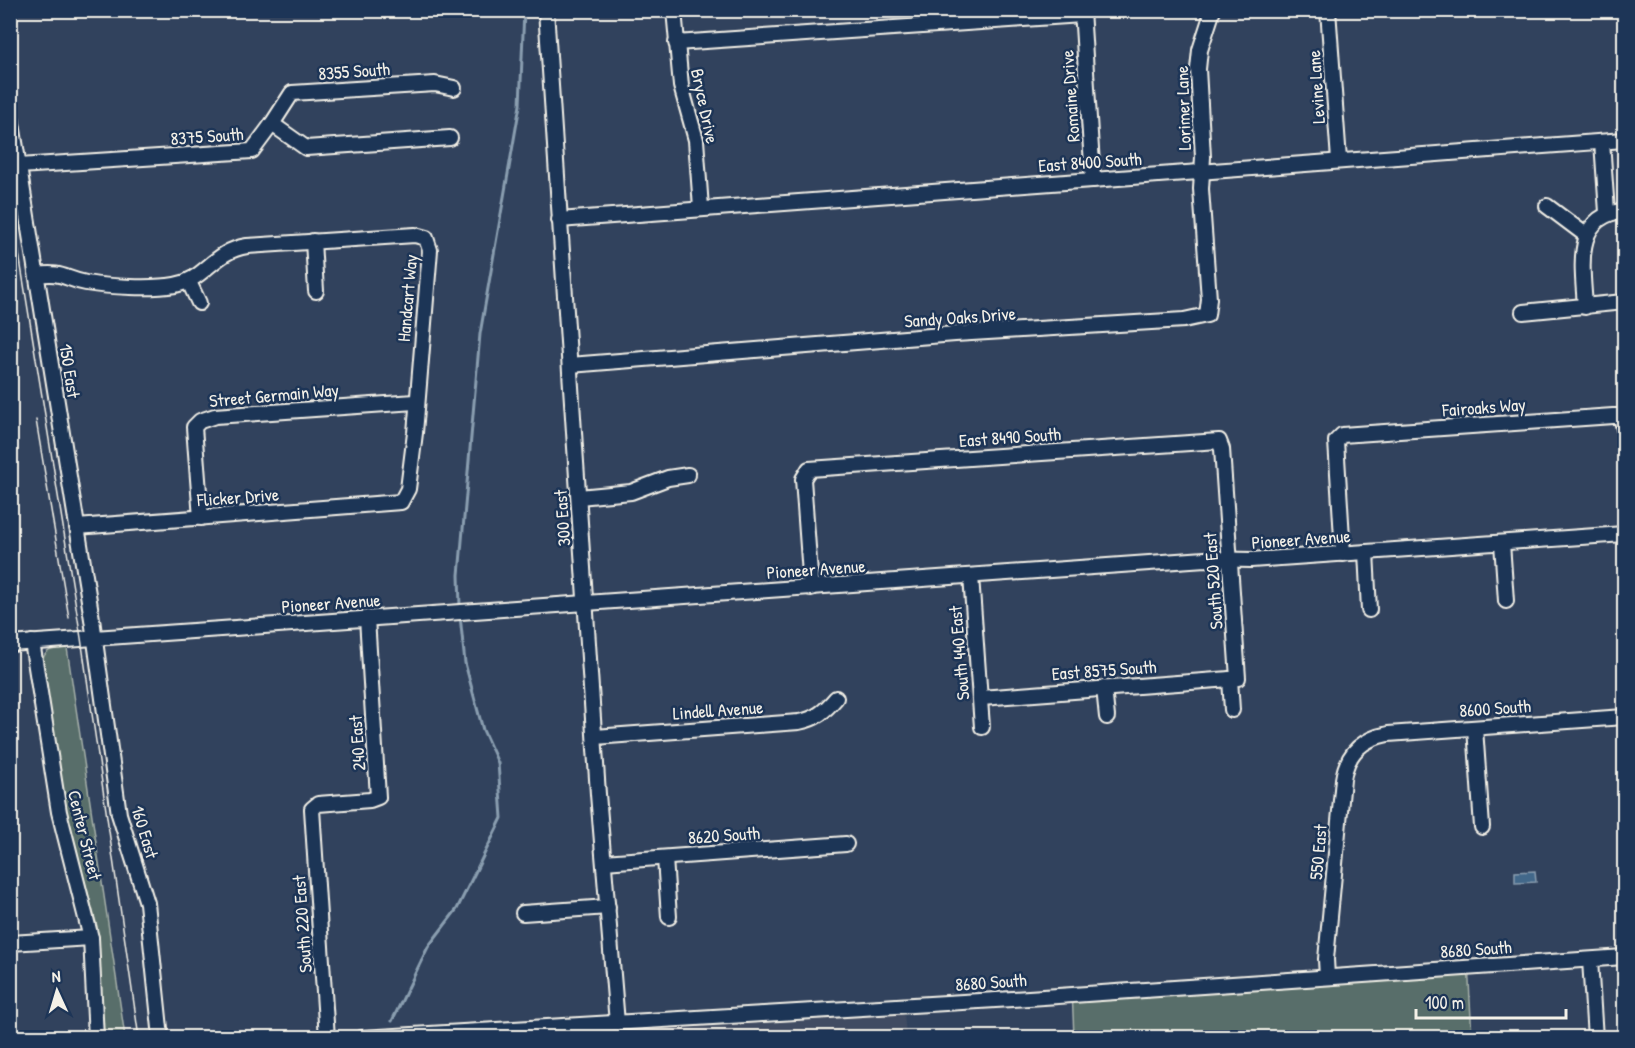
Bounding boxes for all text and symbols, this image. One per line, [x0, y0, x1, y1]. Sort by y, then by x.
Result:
street label: Romaine Drive [1054, 49, 1086, 143]
street label: Levine Lane [1301, 49, 1331, 125]
street label: 8355 South [317, 56, 391, 86]
street label: Lorimer Lane [1169, 65, 1197, 151]
street label: Bryce Drive [685, 66, 725, 146]
street label: 8375 South [170, 121, 245, 151]
street label: East 8400 South [1037, 146, 1143, 178]
street label: Handcart Way [391, 253, 423, 343]
street label: Sandy Oaks Drive [903, 301, 1017, 333]
street label: 150 East [53, 342, 87, 401]
street label: Street Germain Way [208, 377, 340, 413]
street label: Fairoaks Way [1441, 392, 1527, 422]
street label: East 8490 South [958, 421, 1062, 453]
street label: Flicker Drive [195, 482, 280, 512]
street label: 300 East [548, 488, 576, 547]
street label: Pioneer Avenue [1251, 523, 1351, 555]
street label: South 520 East [1197, 531, 1229, 630]
street label: Pioneer Avenue [766, 553, 866, 585]
street label: Pioneer Avenue [281, 587, 381, 619]
street label: South 440 East [942, 604, 976, 701]
street label: East 8575 South [1051, 654, 1158, 686]
street label: 8600 South [1458, 693, 1532, 723]
street label: Lindell Avenue [672, 694, 764, 726]
street label: 240 East [343, 714, 371, 772]
street label: Center Street [62, 788, 108, 883]
street label: 160 East [125, 802, 165, 862]
street label: 8620 South [687, 820, 761, 850]
street label: 550 East [1303, 822, 1333, 881]
street label: South 220 East [286, 874, 318, 974]
street label: 8680 South [1439, 934, 1513, 964]
north arrow [27, 961, 87, 1021]
text: N [51, 965, 61, 987]
street label: 8680 South [954, 967, 1028, 997]
scale bar [1416, 982, 1566, 1020]
text: 100 m [1425, 990, 1464, 1015]

